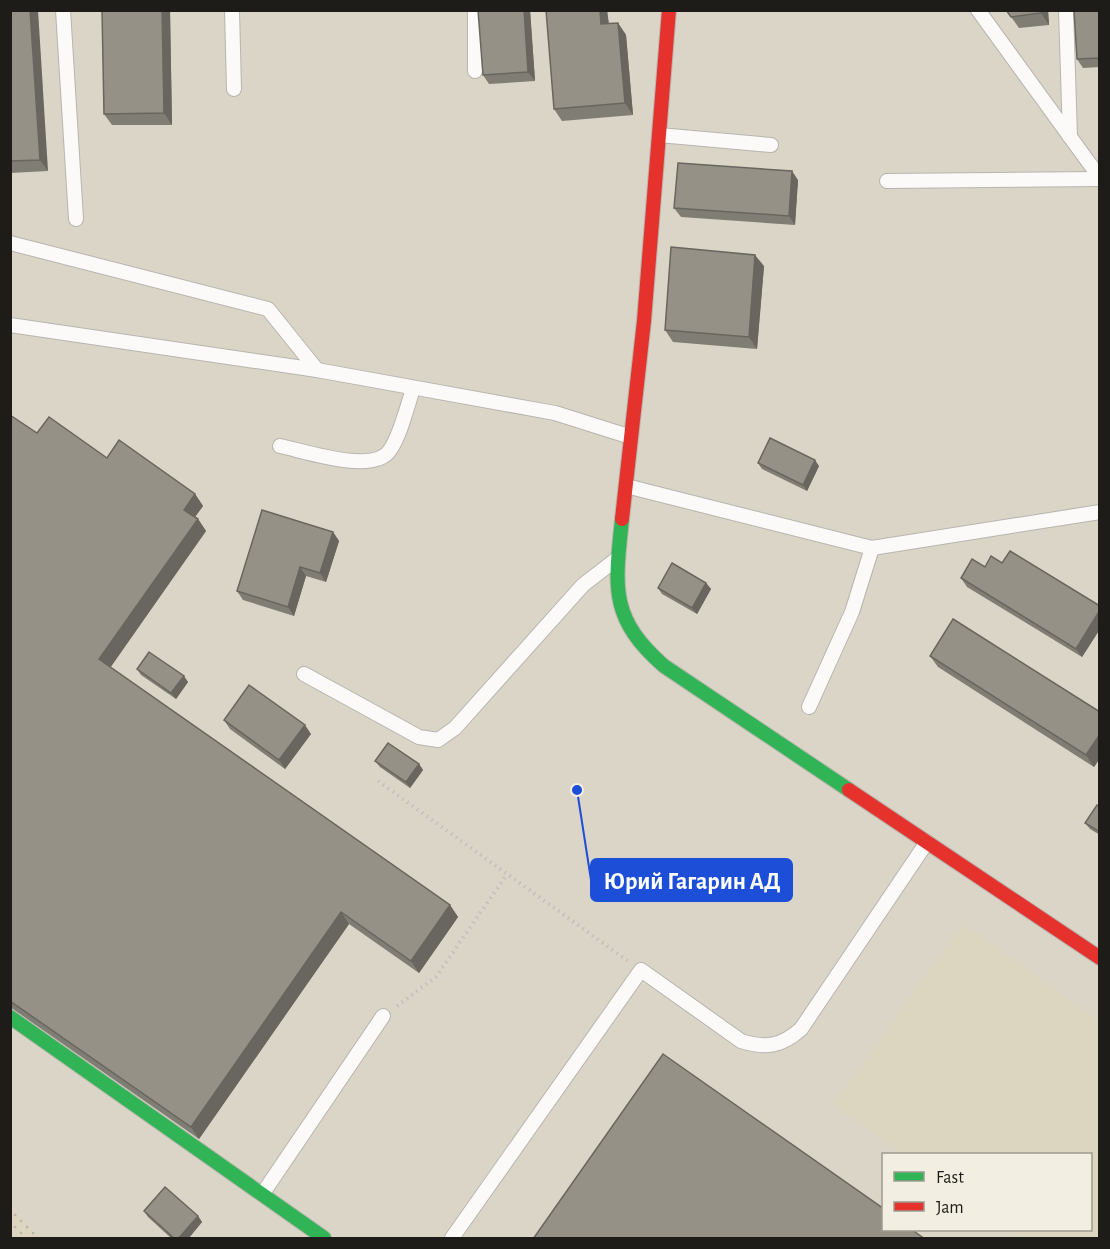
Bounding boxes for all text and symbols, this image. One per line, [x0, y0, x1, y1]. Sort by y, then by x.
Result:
callout: Юрий Гагарин АД [591, 859, 792, 901]
text: Юрий Гагарин АД [603, 870, 781, 894]
legend [882, 1153, 1092, 1231]
text: Fast [936, 1169, 964, 1187]
text: Jam [936, 1199, 964, 1217]

